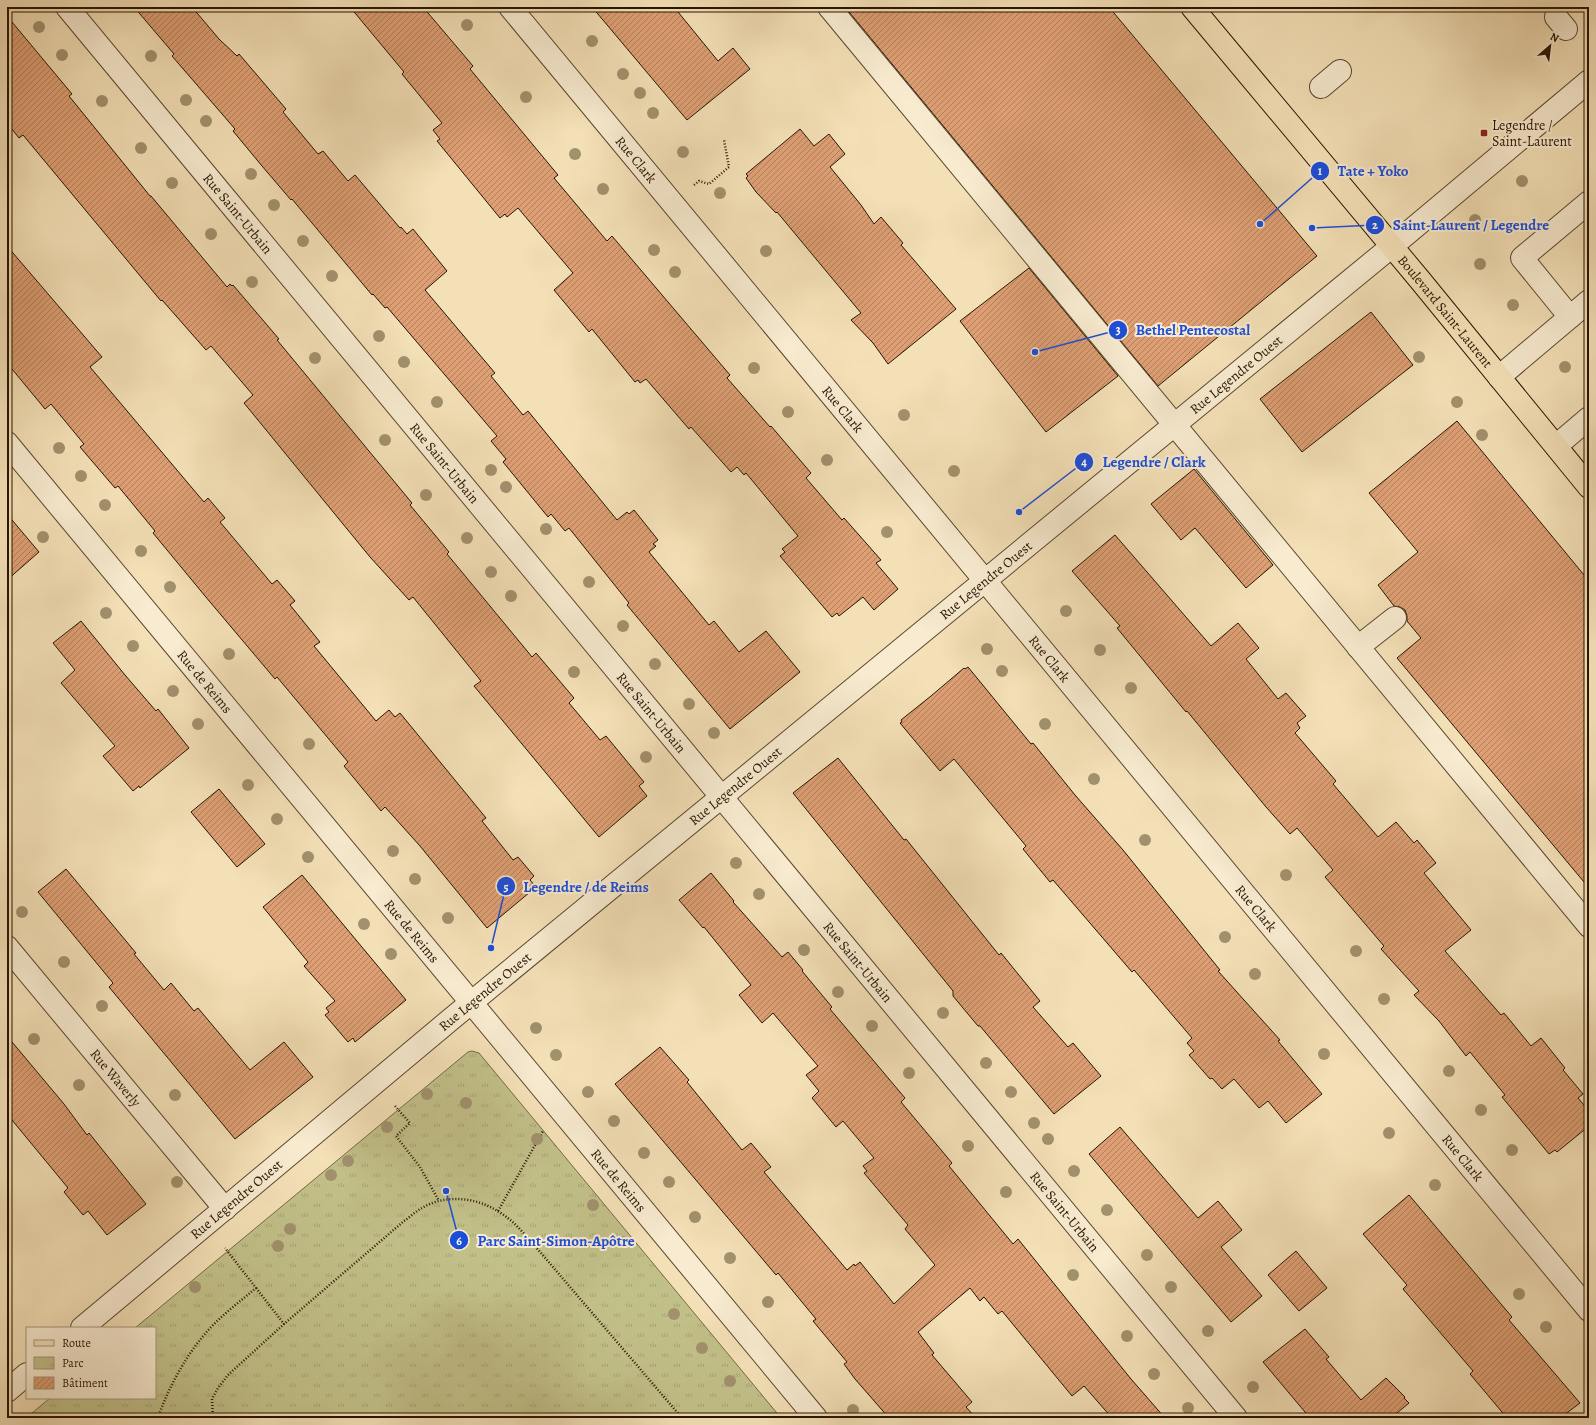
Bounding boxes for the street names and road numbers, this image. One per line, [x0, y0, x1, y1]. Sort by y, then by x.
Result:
street label: Rue Clark [611, 132, 661, 187]
street label: Rue Saint-Urbain [199, 169, 277, 258]
street label: Boulevard Saint-Laurent [1394, 251, 1498, 372]
street label: Rue Legendre Ouest [1186, 330, 1287, 418]
street label: Rue Clark [818, 381, 868, 437]
street label: Rue Saint-Urbain [406, 418, 484, 508]
street label: Rue Legendre Ouest [935, 536, 1036, 624]
street label: Rue Clark [1024, 631, 1075, 686]
street label: Rue de Reims [173, 646, 237, 717]
street label: Rue Saint-Urbain [612, 668, 691, 757]
street label: Rue Legendre Ouest [685, 742, 786, 829]
street label: Rue Clark [1231, 881, 1281, 936]
street label: Rue de Reims [380, 895, 444, 967]
street label: Rue Saint-Urbain [819, 917, 897, 1007]
street label: Rue Legendre Ouest [435, 947, 535, 1035]
street label: Rue Waverly [86, 1045, 146, 1111]
street label: Rue Clark [1438, 1130, 1488, 1185]
street label: Rue de Reims [587, 1145, 651, 1216]
street label: Rue Legendre Ouest [186, 1155, 286, 1243]
street label: Rue Saint-Urbain [1026, 1167, 1104, 1256]

